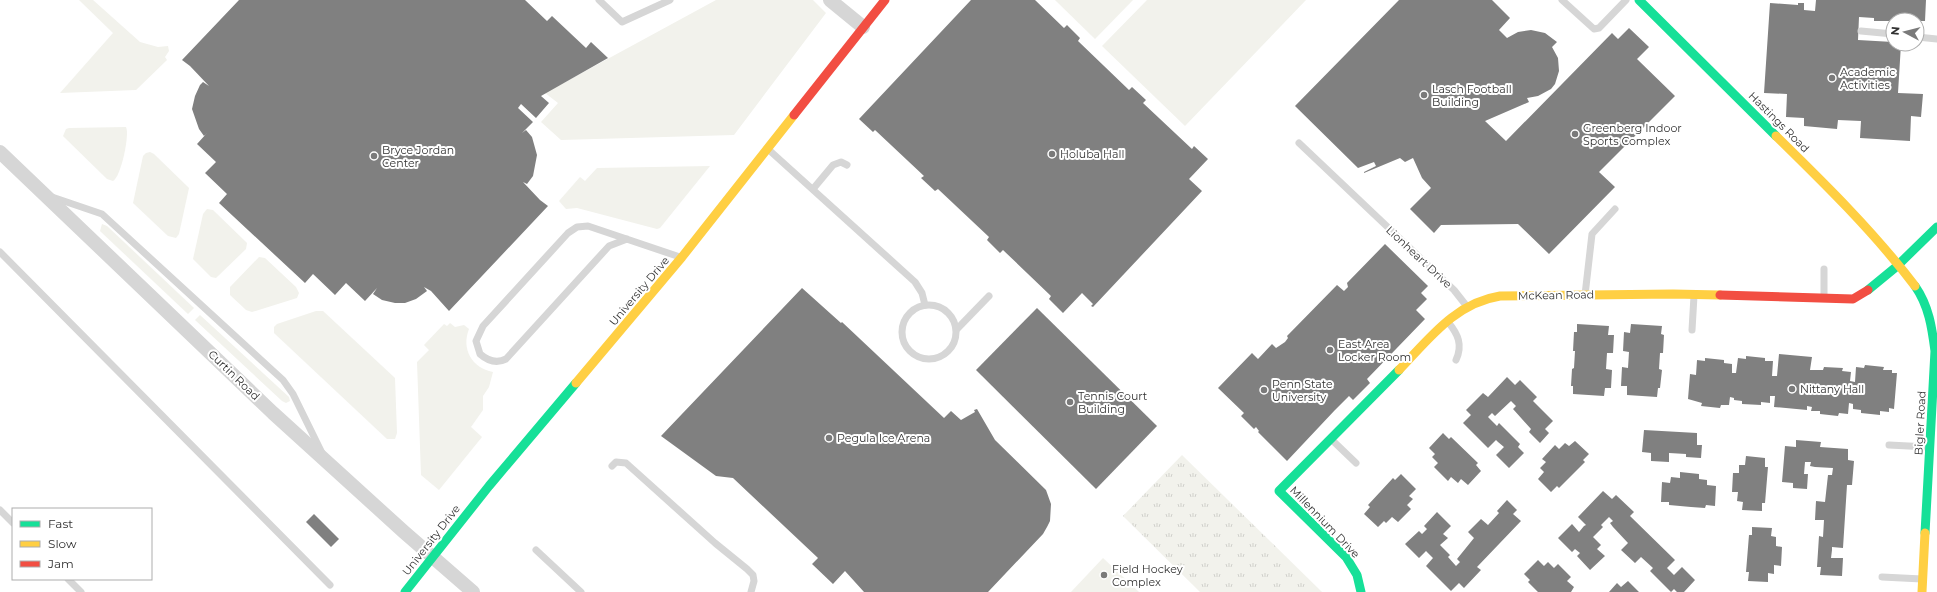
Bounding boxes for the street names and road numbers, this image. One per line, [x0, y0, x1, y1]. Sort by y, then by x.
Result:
street label: Hastings Road [1746, 89, 1812, 155]
street label: Lionheart Drive [1383, 223, 1455, 291]
street label: University Drive [606, 253, 672, 328]
street label: McKean Road [1518, 287, 1594, 303]
street label: Curtin Road [205, 347, 263, 403]
street label: Bigler Road [1911, 390, 1929, 456]
street label: Millennium Drive [1287, 483, 1363, 561]
street label: University Drive [399, 502, 463, 578]

